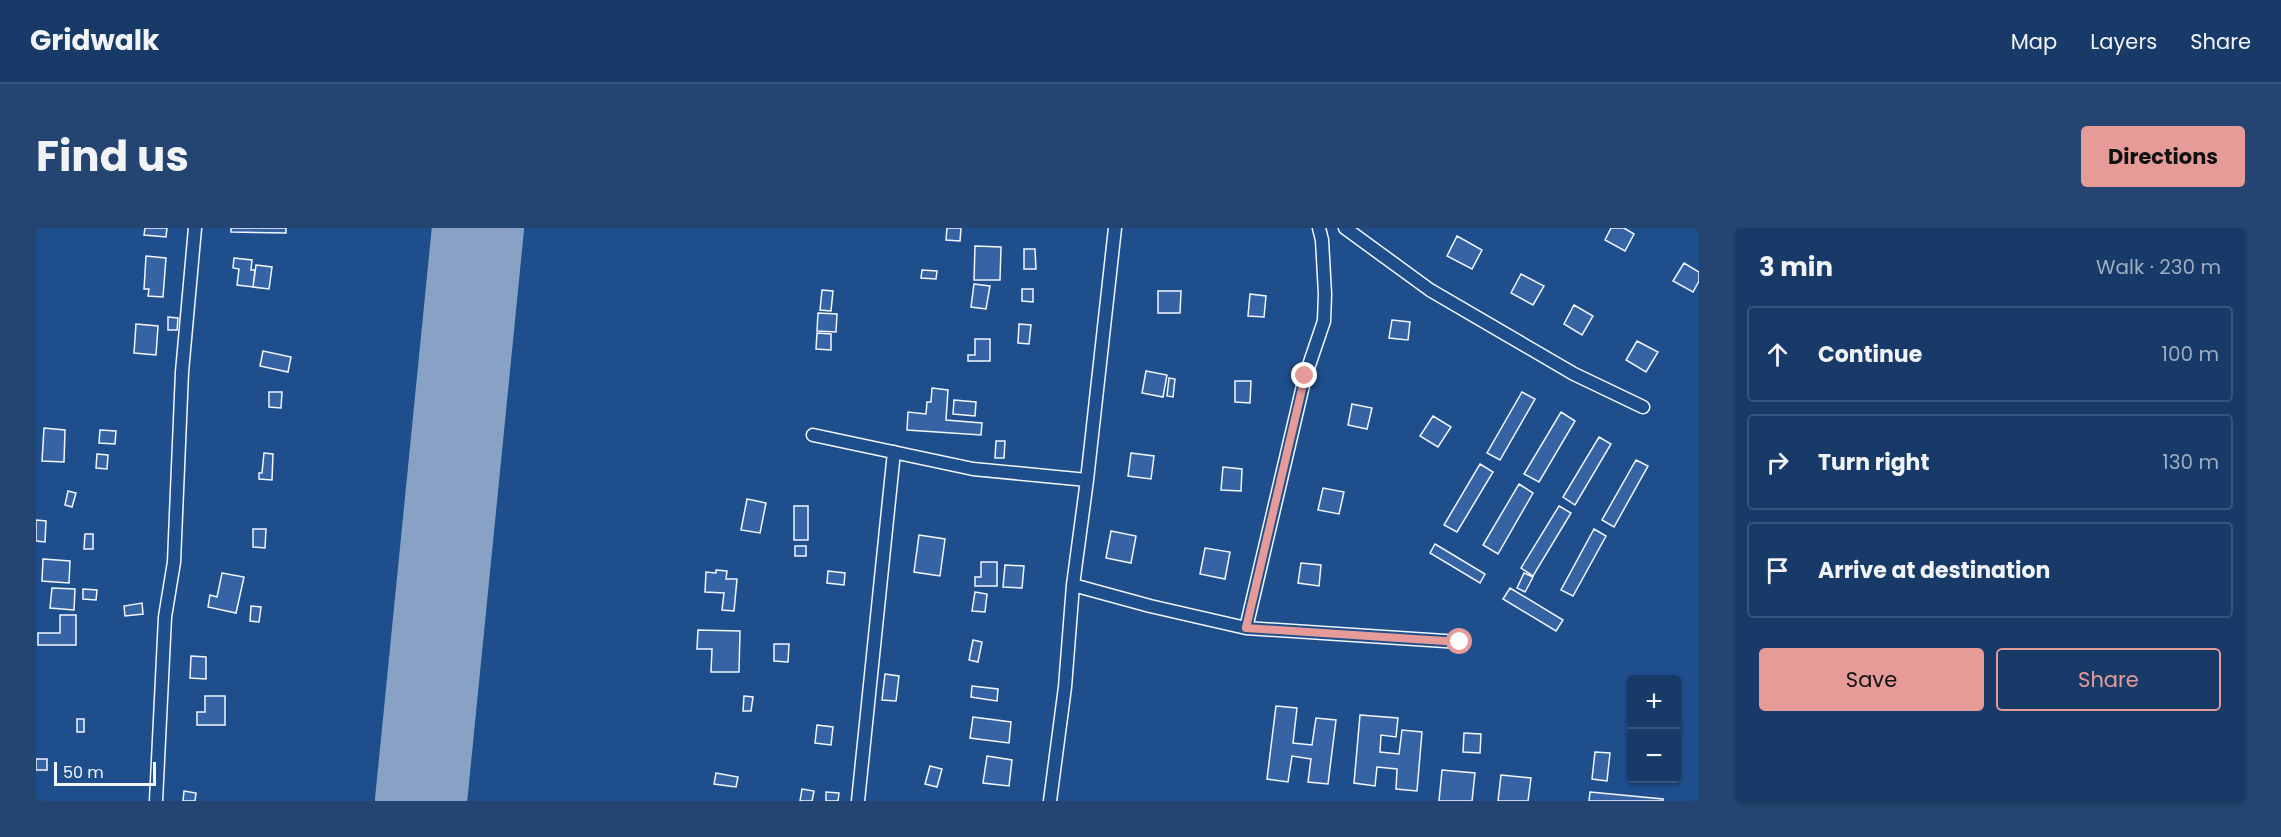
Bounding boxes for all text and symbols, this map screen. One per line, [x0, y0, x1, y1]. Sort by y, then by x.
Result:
text: Gridwalk [30, 21, 159, 60]
text: Map [2011, 27, 2057, 56]
text: Layers [2090, 27, 2157, 56]
text: Share [2190, 27, 2251, 56]
button: Directions [2081, 126, 2245, 187]
text: Find us [36, 127, 189, 186]
text: 3 min [1759, 249, 1833, 285]
text: Walk · 230 m [2096, 253, 2221, 281]
icon: ahead [1761, 338, 1794, 371]
text: Continue [1818, 339, 1922, 370]
text: 100 m [2162, 340, 2219, 368]
route end [1291, 362, 1317, 388]
icon: right [1761, 446, 1794, 479]
text: Turn right [1818, 447, 1929, 478]
text: 130 m [2162, 448, 2219, 476]
icon: arrive [1761, 554, 1794, 587]
text: Arrive at destination [1818, 555, 2050, 586]
route start [1446, 628, 1472, 654]
button: Save [1759, 648, 1984, 711]
button: Share [1996, 648, 2221, 711]
map controls [1627, 675, 1681, 783]
button: + [1627, 675, 1681, 729]
button: − [1627, 729, 1681, 783]
scale bar [54, 759, 156, 786]
text: 50 m [63, 761, 104, 784]

